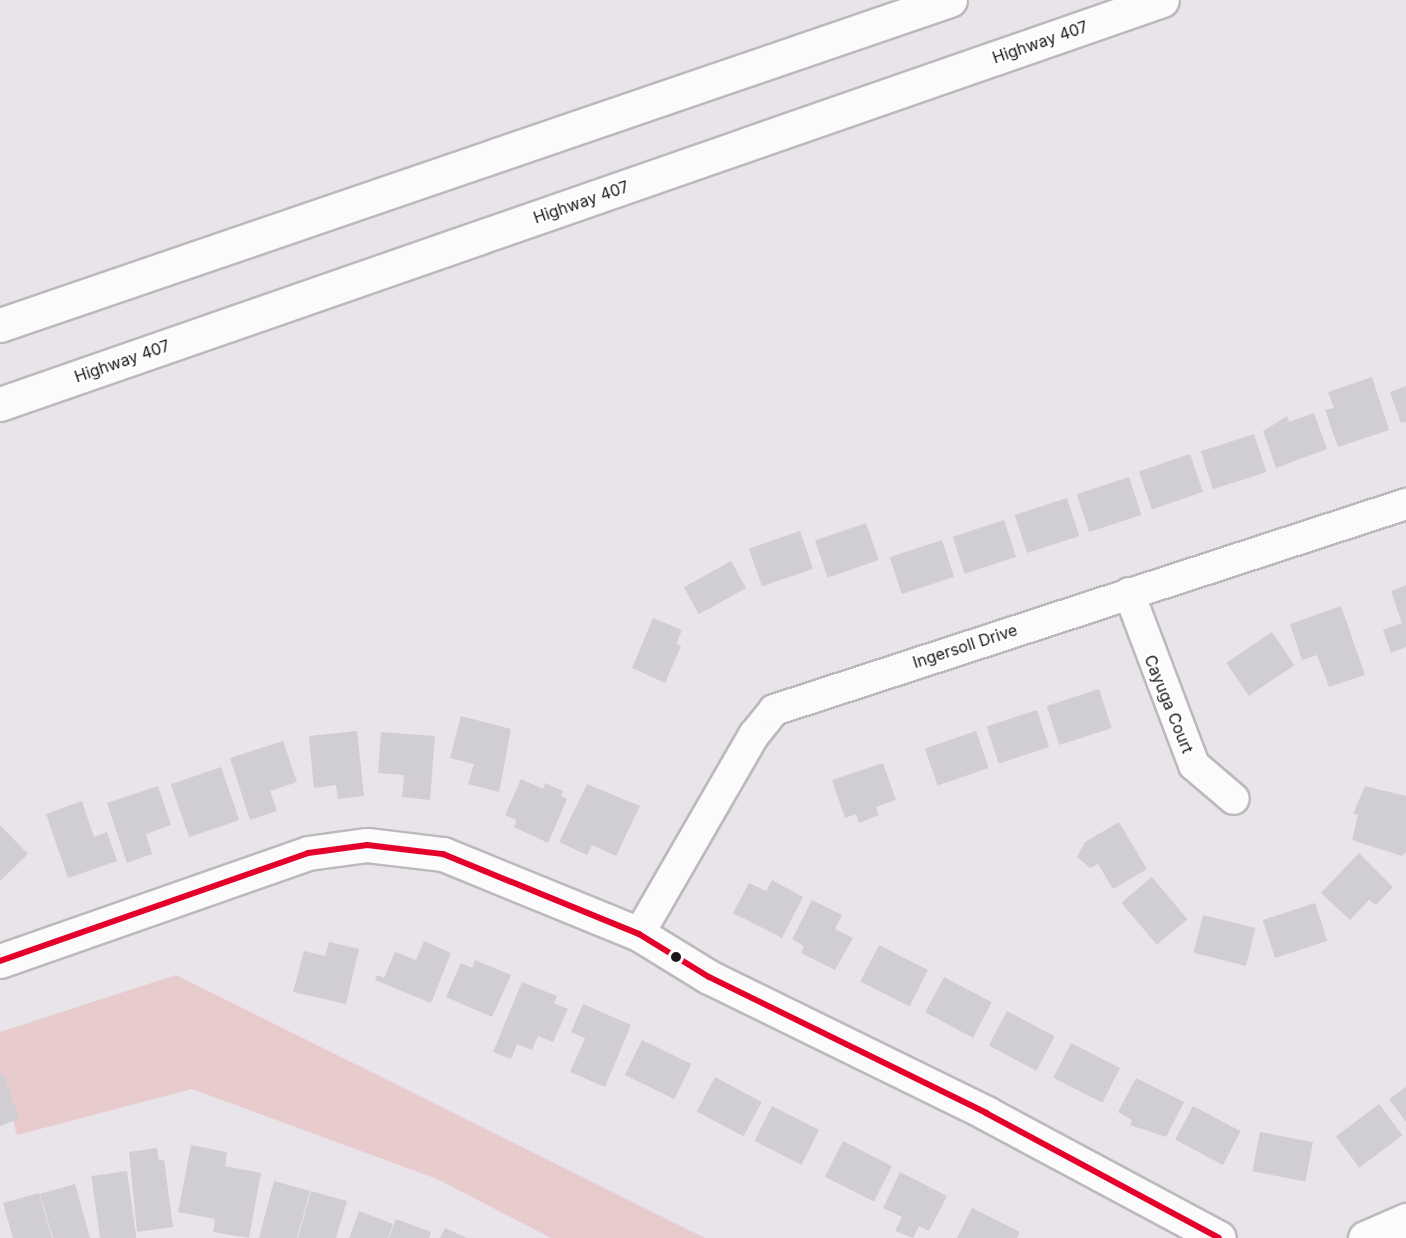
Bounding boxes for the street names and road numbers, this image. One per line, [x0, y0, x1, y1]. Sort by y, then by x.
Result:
street label: Highway 407 [990, 17, 1090, 67]
street label: Highway 407 [531, 177, 631, 227]
street label: Highway 407 [72, 336, 172, 386]
street label: Ingersoll Drive [910, 620, 1020, 672]
street label: Cayuga Court [1141, 652, 1197, 756]

